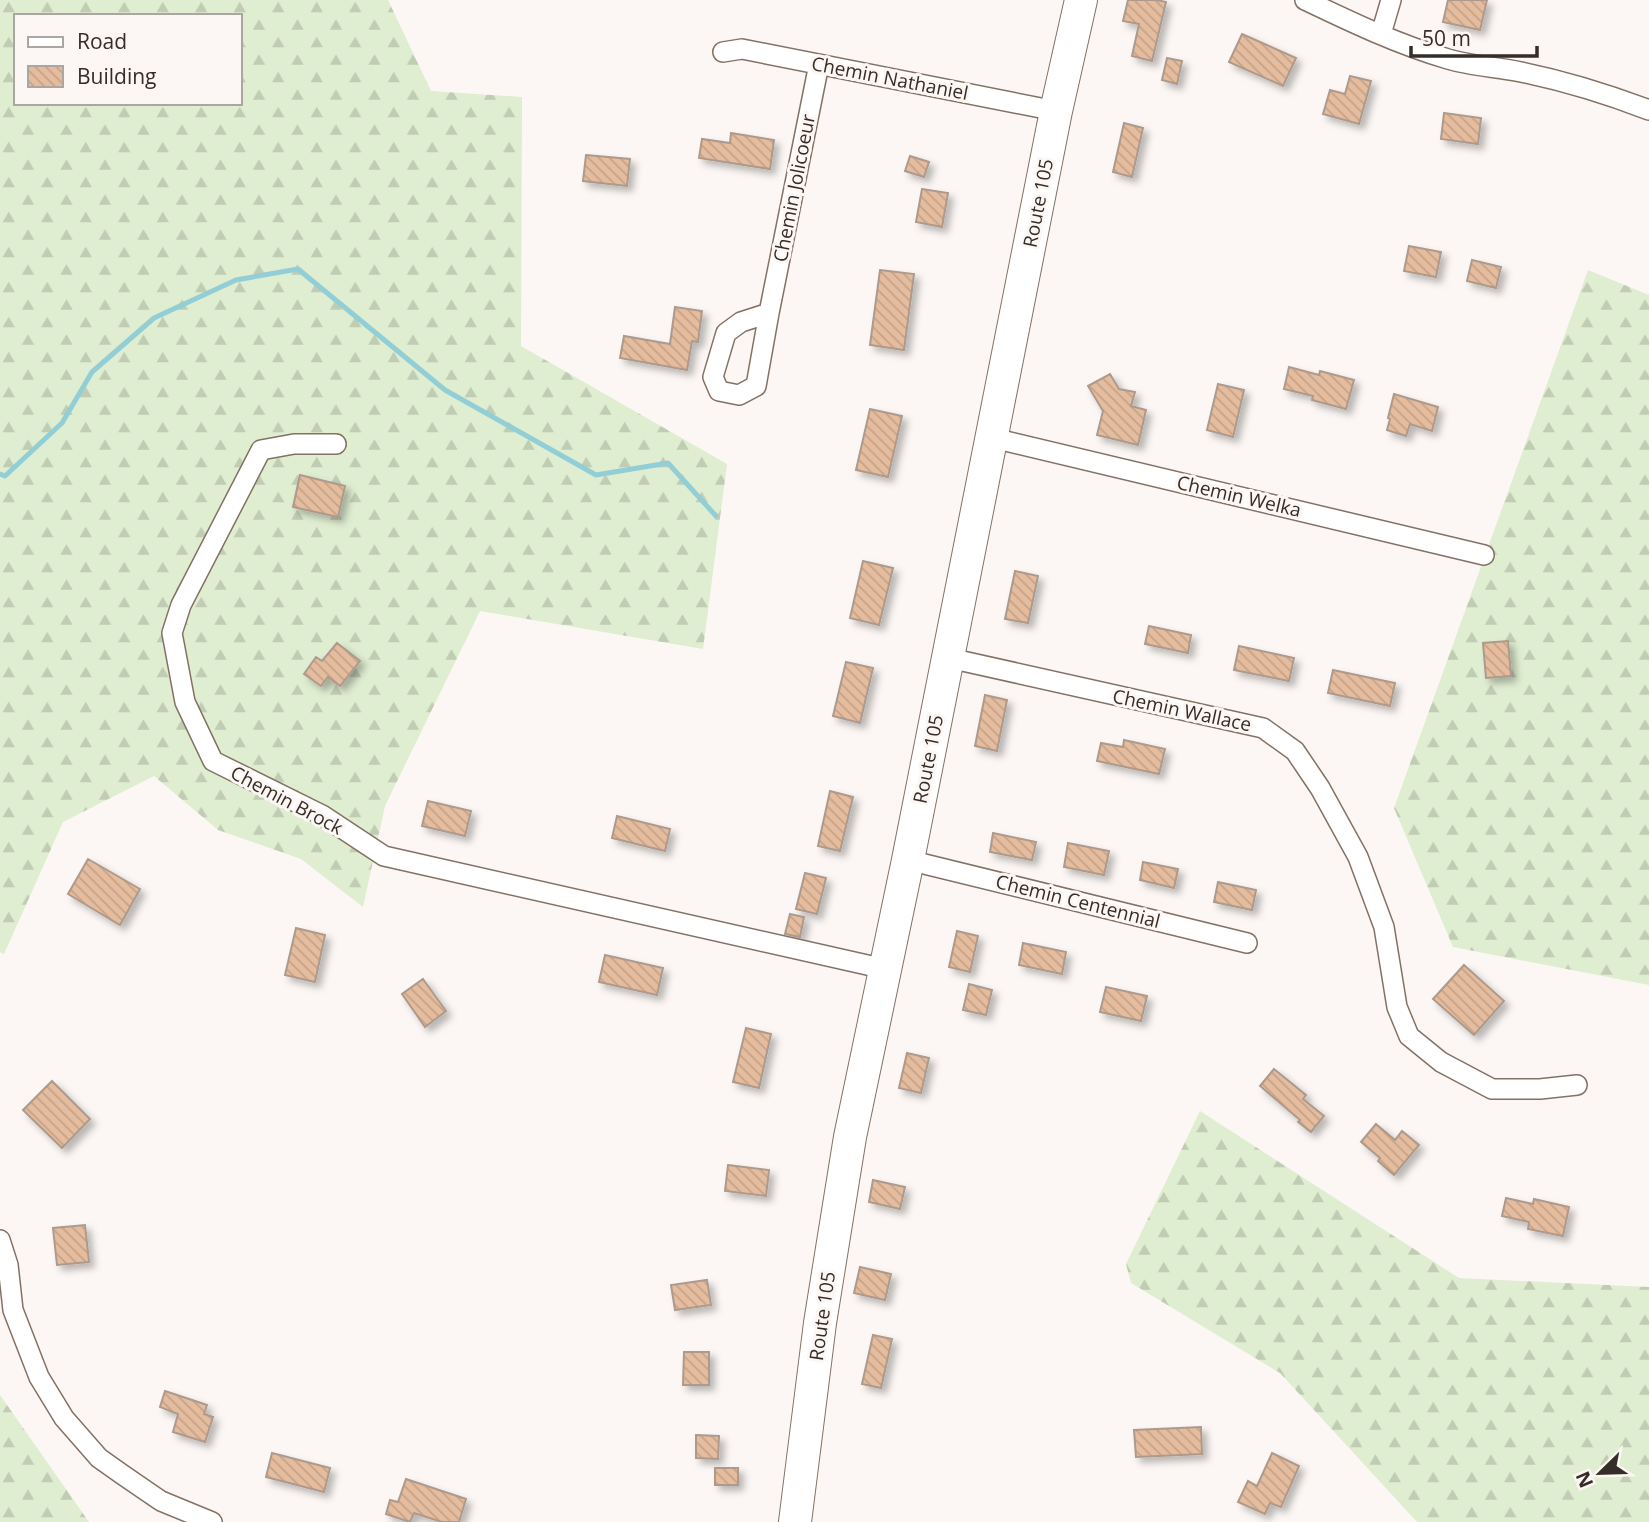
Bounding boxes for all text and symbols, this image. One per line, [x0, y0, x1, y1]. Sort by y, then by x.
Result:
legend [14, 14, 242, 105]
scale bar [1411, 14, 1537, 58]
text: 50 m [1422, 24, 1471, 52]
text: Road [77, 27, 127, 55]
street label: Chemin Nathaniel [809, 50, 971, 106]
text: Building [77, 62, 156, 90]
street label: Chemin Jolicoeur [767, 112, 821, 264]
street label: Route 105 [1017, 156, 1059, 250]
street label: Chemin Welka [1174, 469, 1304, 523]
street label: Chemin Wallace [1110, 683, 1254, 737]
street label: Route 105 [907, 712, 949, 806]
street label: Chemin Brock [226, 759, 348, 841]
street label: Chemin Centennial [993, 868, 1163, 934]
street label: Route 105 [803, 1270, 841, 1362]
north arrow [1565, 1438, 1635, 1508]
text: N [1569, 1467, 1599, 1492]

